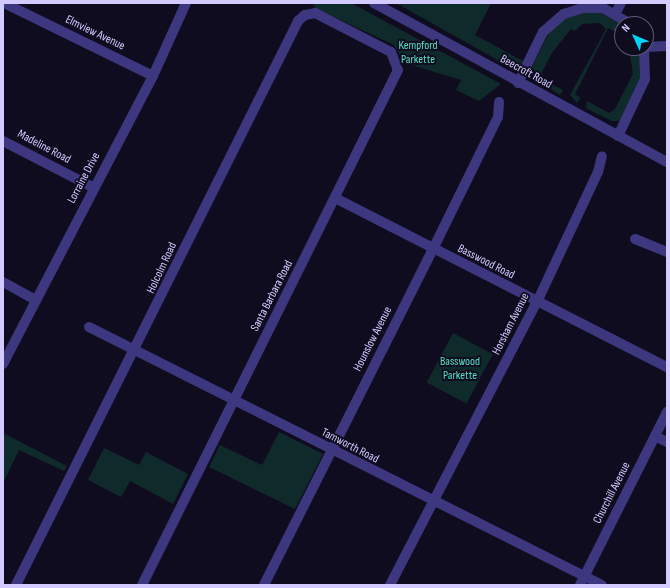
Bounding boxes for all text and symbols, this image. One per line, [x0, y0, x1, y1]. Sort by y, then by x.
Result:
street label: Elmview Avenue [63, 12, 127, 54]
north arrow [614, 16, 654, 56]
text: N [619, 21, 632, 35]
park label: Kempford Parkette [398, 39, 438, 67]
street label: Beecroft Road [498, 52, 554, 92]
street label: Madeline Road [15, 127, 73, 167]
street label: Lorraine Drive [65, 150, 103, 206]
street label: Holcolm Road [144, 240, 180, 296]
street label: Basswood Road [455, 242, 517, 282]
street label: Santa Barbara Road [248, 258, 296, 334]
street label: Horsham Avenue [489, 291, 533, 357]
street label: Hounslow Avenue [351, 304, 395, 374]
park label: Basswood Parkette [440, 355, 480, 383]
street label: Tamworth Road [319, 425, 381, 467]
street label: Churchill Avenue [590, 460, 634, 526]

